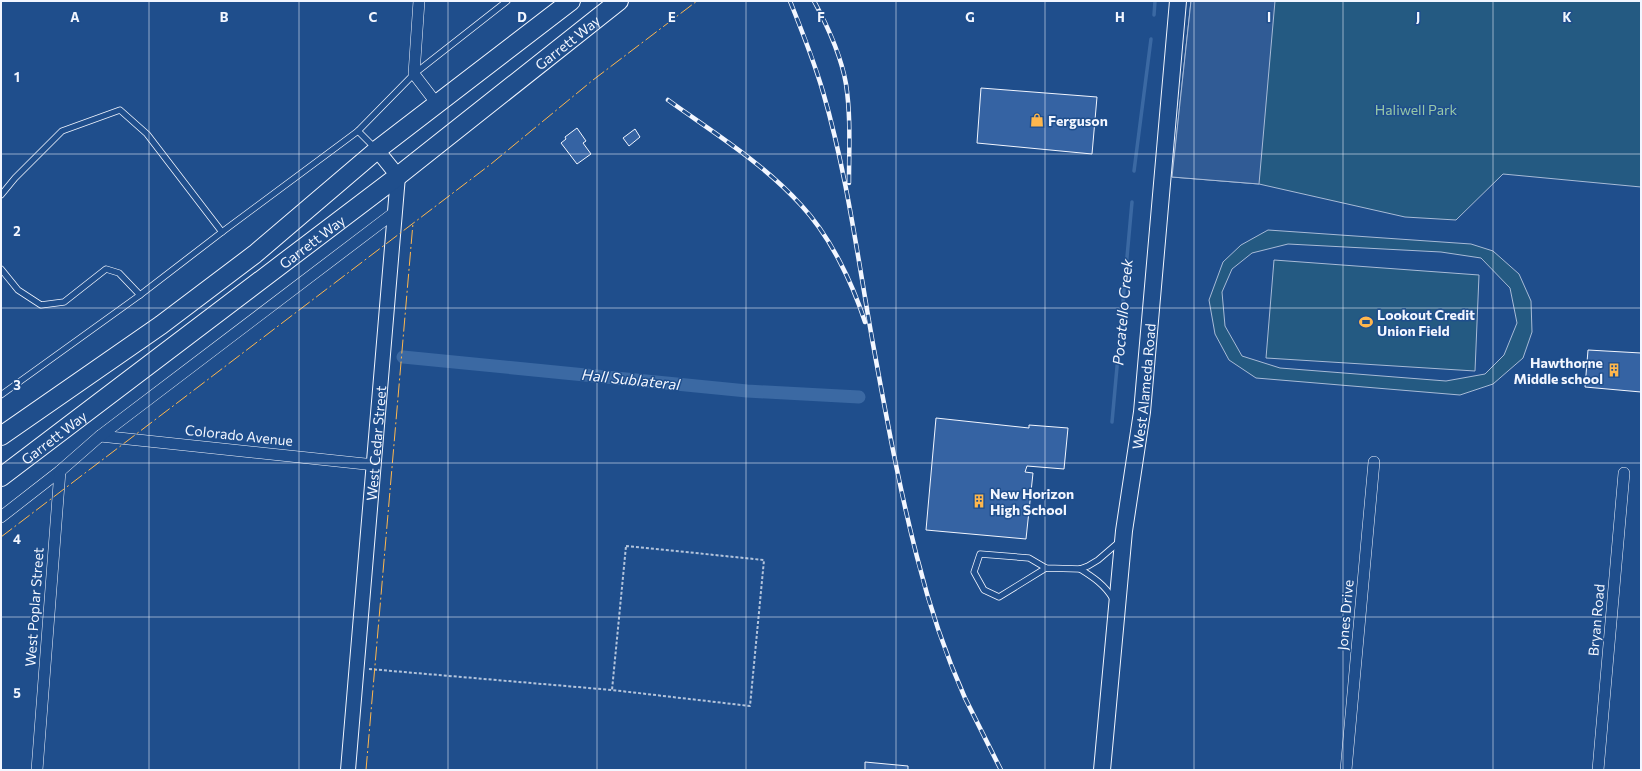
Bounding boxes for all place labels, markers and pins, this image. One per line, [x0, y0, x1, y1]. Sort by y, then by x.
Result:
shop icon: Ferguson [1029, 112, 1045, 128]
place label: Ferguson [1048, 112, 1108, 129]
place label: Lookout Credit Union Field [1377, 306, 1475, 339]
sports icon: Lookout Credit Union Field [1358, 314, 1374, 330]
place label: Hawthorne Middle school [1513, 354, 1603, 387]
building icon: Hawthorne Middle school [1606, 362, 1622, 378]
place label: New Horizon High School [990, 485, 1074, 518]
building icon: New Horizon High School [971, 493, 987, 509]

